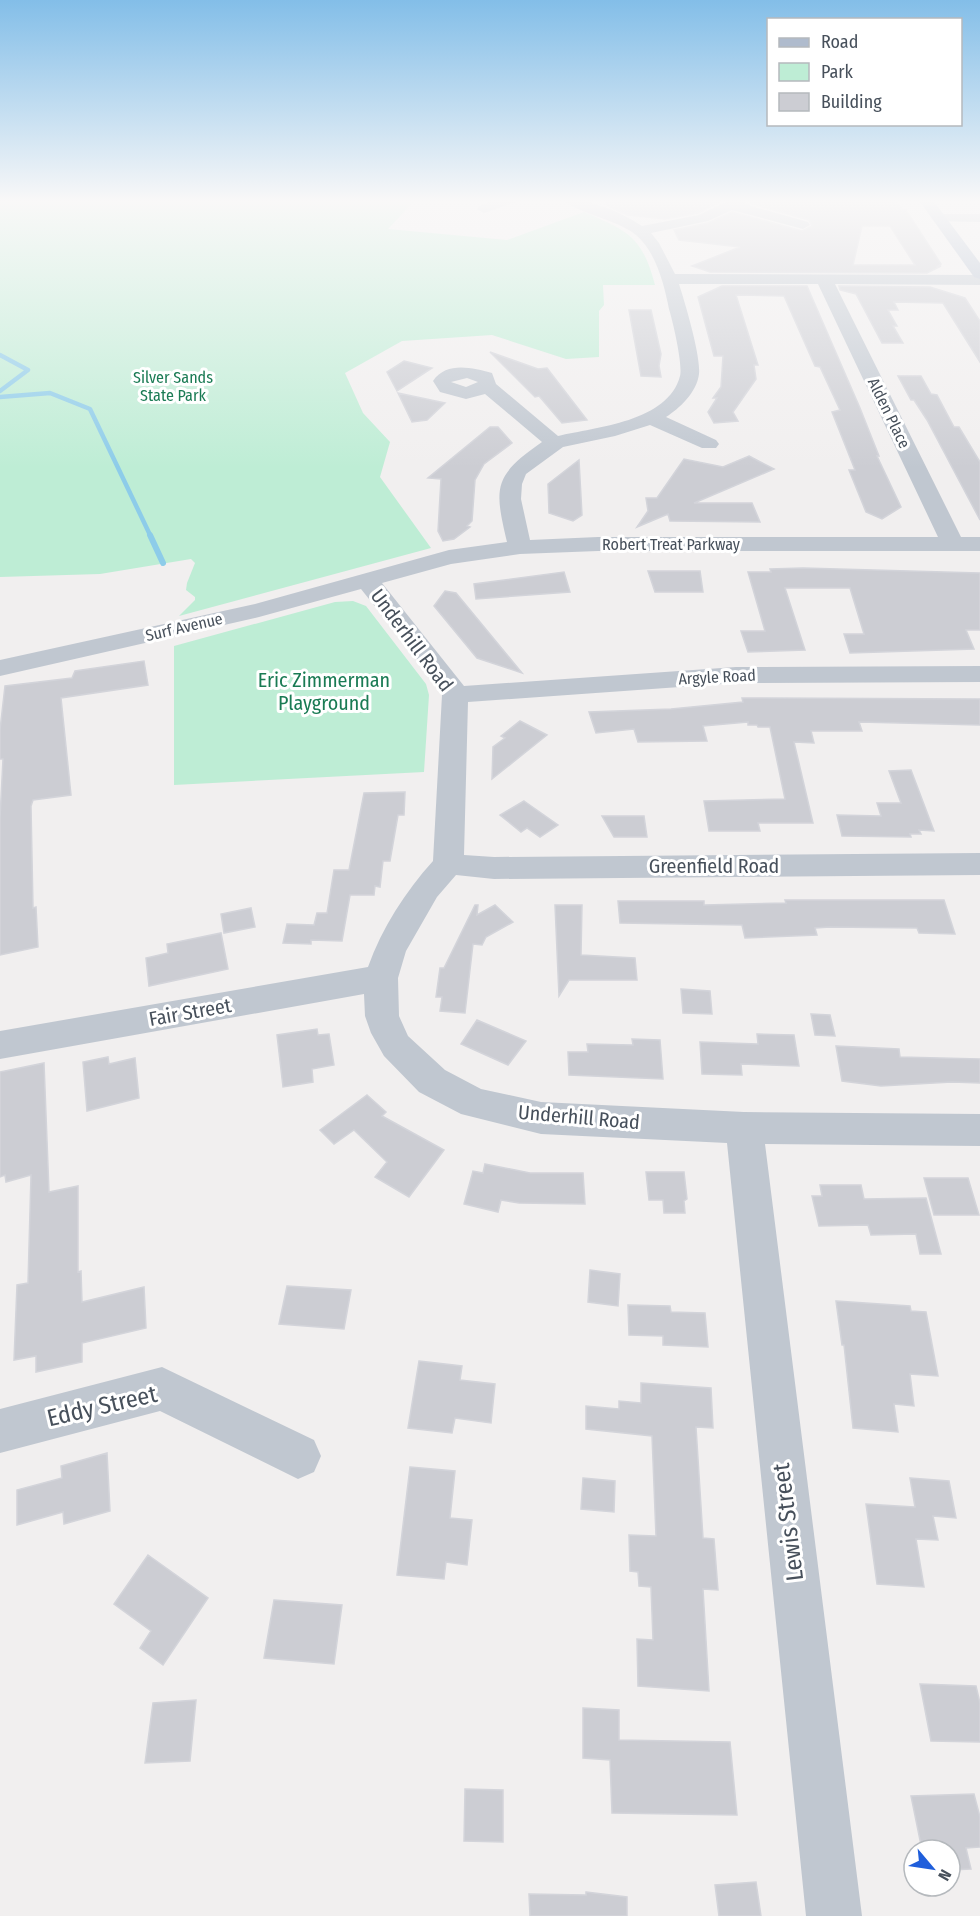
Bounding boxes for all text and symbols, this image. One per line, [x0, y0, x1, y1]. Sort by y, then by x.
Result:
legend [767, 18, 962, 126]
text: Road [821, 31, 858, 53]
text: Park [821, 61, 854, 83]
text: Building [821, 91, 882, 113]
park label: Silver Sands State Park [133, 368, 213, 405]
street label: Alden Place [864, 375, 914, 451]
street label: Robert Treat Parkway [602, 535, 741, 554]
street label: Underhill Road [366, 584, 458, 696]
street label: Surf Avenue [144, 609, 225, 645]
street label: Argyle Road [678, 665, 756, 689]
park label: Eric Zimmerman Playground [258, 668, 390, 715]
street label: Greenfield Road [649, 854, 779, 878]
street label: Fair Street [147, 993, 234, 1031]
street label: Underhill Road [517, 1100, 641, 1134]
street label: Eddy Street [44, 1380, 160, 1432]
street label: Lewis Street [767, 1461, 809, 1583]
north arrow [902, 1838, 962, 1898]
text: N [934, 1866, 955, 1884]

